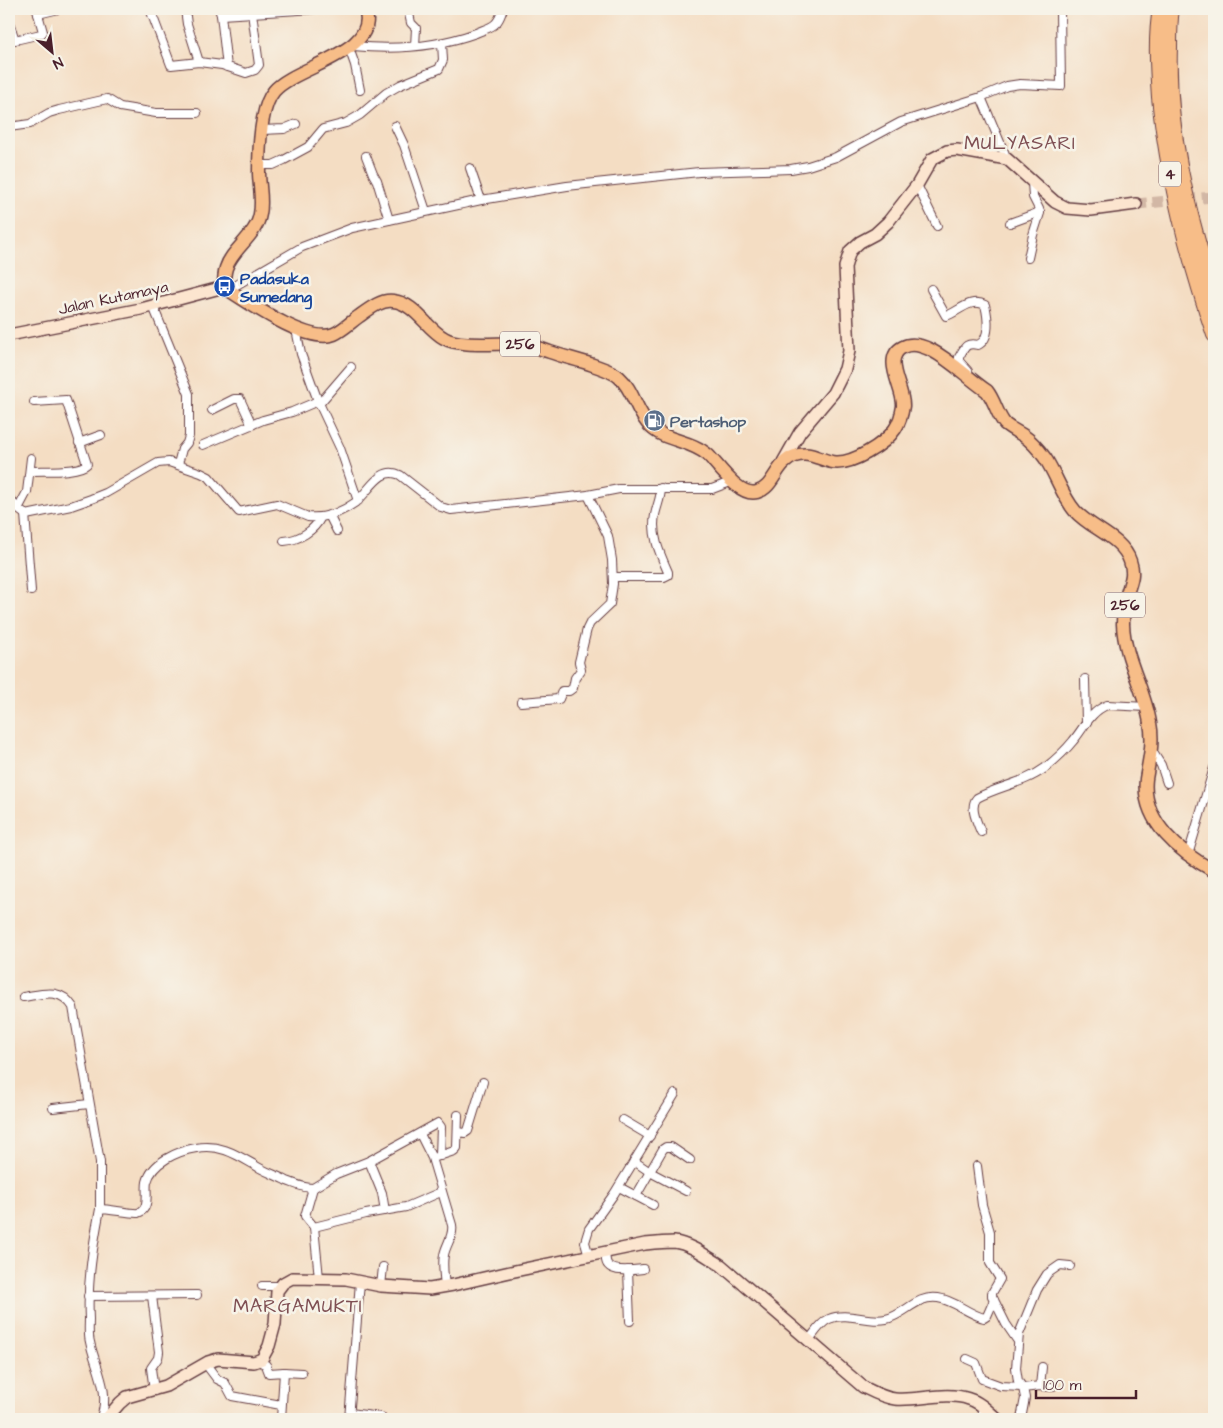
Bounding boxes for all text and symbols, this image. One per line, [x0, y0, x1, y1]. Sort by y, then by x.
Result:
north arrow [28, 28, 78, 78]
text: N [49, 52, 66, 74]
district label: MULYASARI [964, 130, 1076, 157]
road number: 4 [1159, 162, 1181, 186]
place label: Padasuka Sumedang [239, 268, 313, 310]
bus stop icon: Padasuka Sumedang [212, 275, 236, 299]
street label: Jalan Kutamaya [56, 276, 170, 321]
road number: 256 [500, 332, 540, 356]
fuel station icon: Pertashop [642, 409, 666, 433]
place label: Pertashop [670, 411, 746, 433]
road number: 256 [1105, 592, 1145, 618]
district label: MARGAMUKTI [233, 1293, 363, 1320]
scale bar [1036, 1368, 1136, 1400]
text: 100 m [1043, 1375, 1082, 1396]

